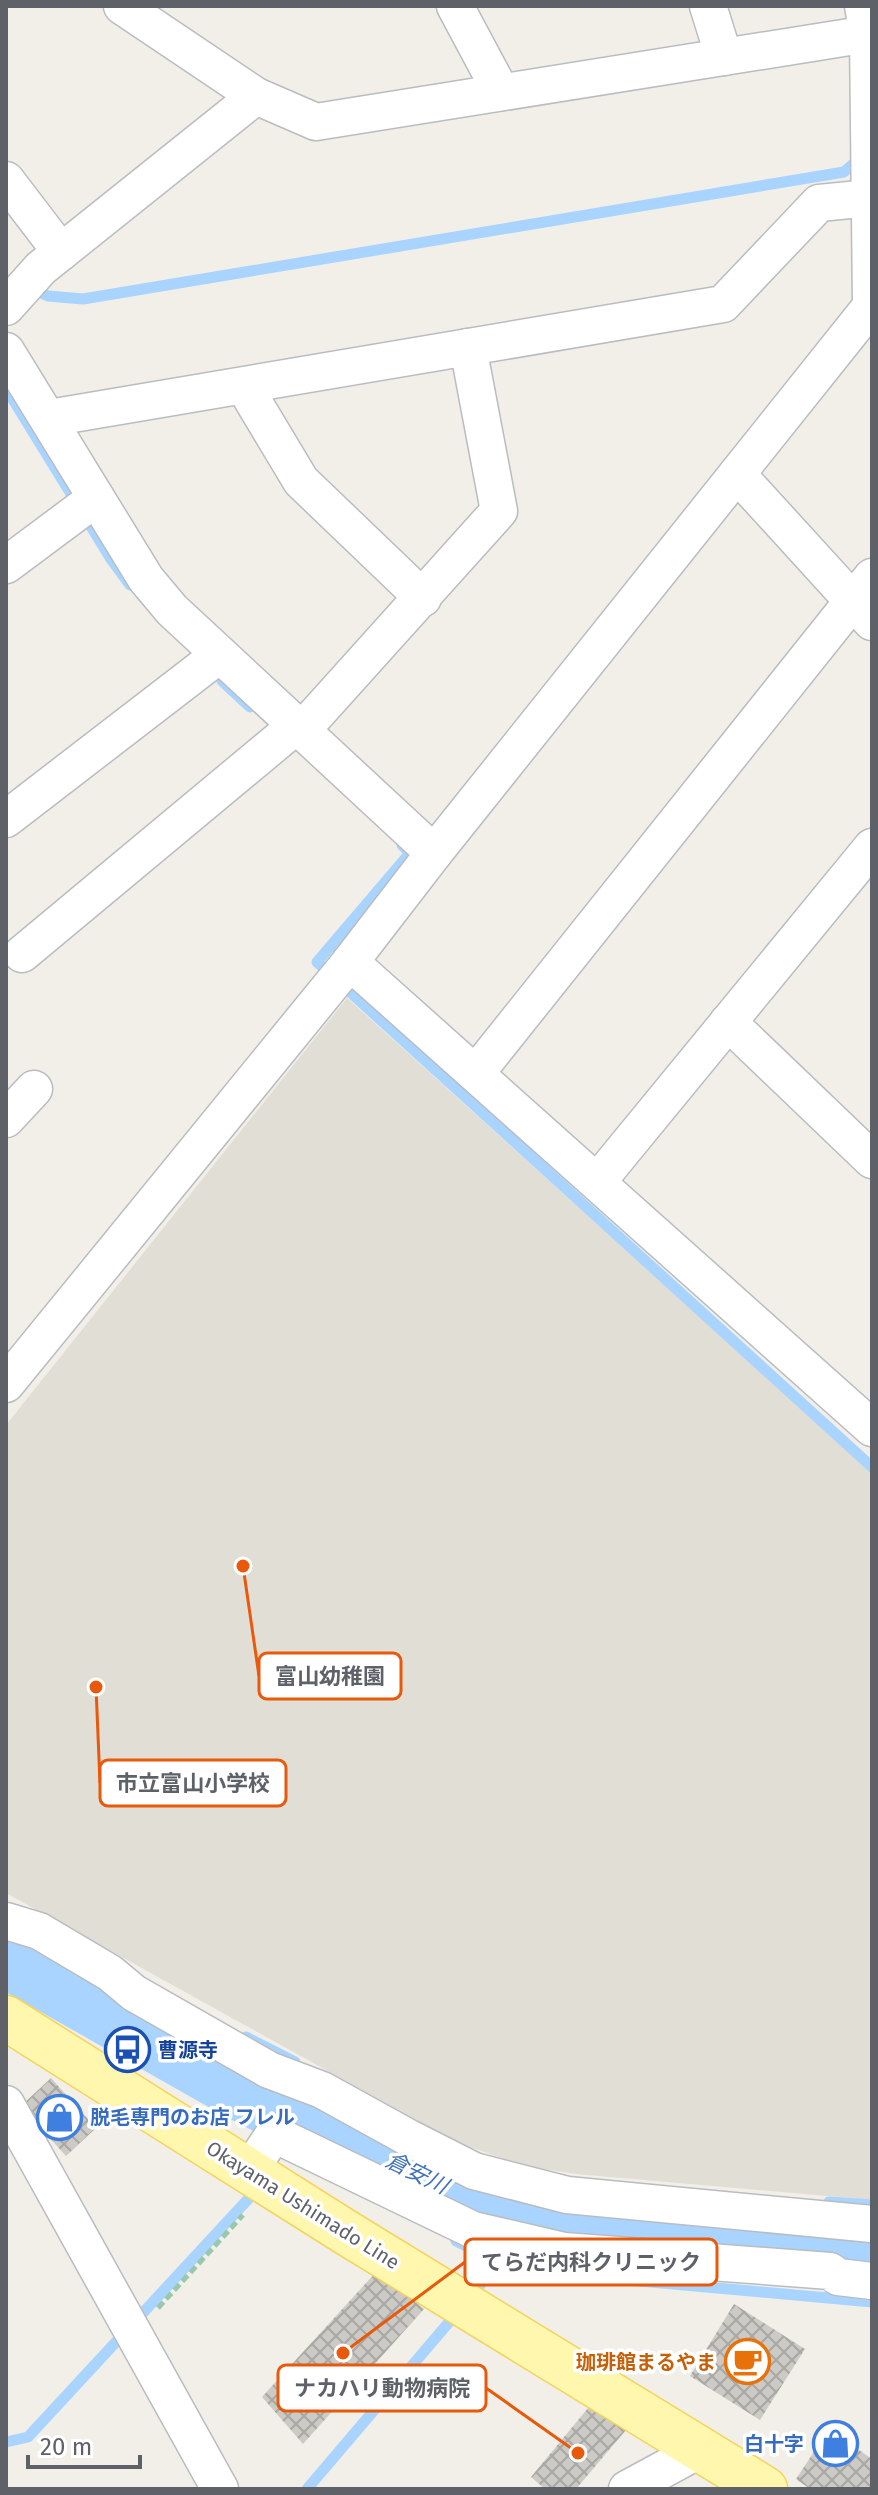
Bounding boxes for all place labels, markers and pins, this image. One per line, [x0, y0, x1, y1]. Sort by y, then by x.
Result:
callout: 富山幼稚園 [259, 1653, 401, 1699]
callout: 市立富山小学校 [100, 1760, 286, 1806]
bus stop icon: 曹源寺 [103, 2026, 151, 2074]
place label: 曹源寺 [158, 2038, 218, 2062]
shop icon: 脱毛専門のお店 フレル [35, 2093, 83, 2141]
place label: 脱毛専門のお店 フレル [90, 2105, 295, 2129]
callout: てらだ内科クリニック [465, 2239, 717, 2285]
cafe icon: 珈琲館まるやま [723, 2338, 771, 2386]
place label: 珈琲館まるやま [576, 2350, 716, 2374]
callout: ナカハリ動物病院 [278, 2365, 486, 2411]
shop icon: 白十字 [811, 2420, 859, 2468]
place label: 白十字 [744, 2432, 804, 2456]

